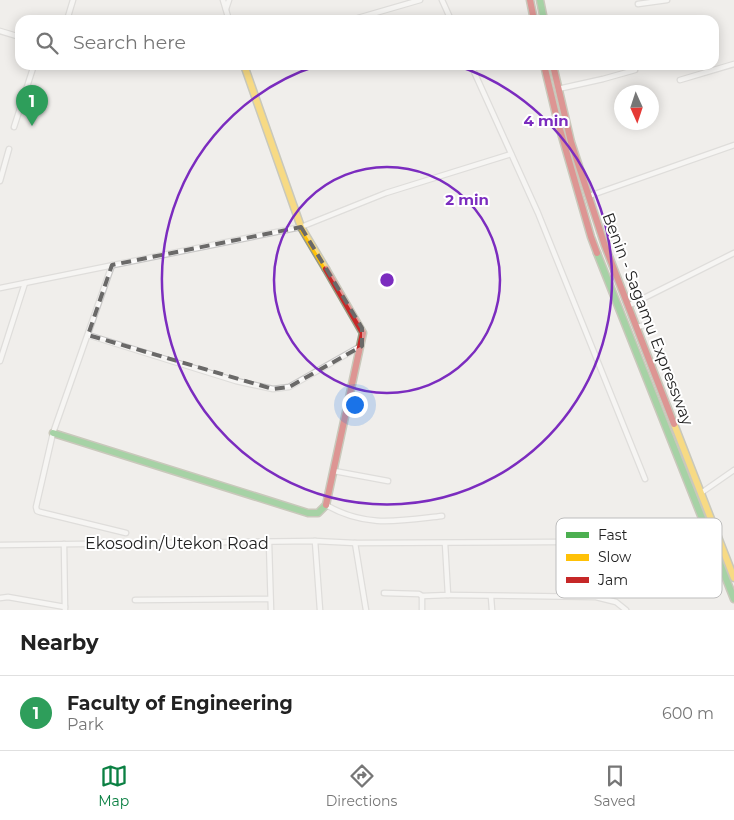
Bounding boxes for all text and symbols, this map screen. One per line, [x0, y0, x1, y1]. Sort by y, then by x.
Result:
search box [15, 15, 719, 70]
icon: search [33, 29, 61, 57]
text: Search here [73, 31, 186, 54]
pin: 1 [16, 85, 48, 126]
north arrow [614, 85, 659, 130]
text: 4 min [523, 111, 569, 130]
text: 2 min [445, 190, 489, 209]
street label: Benin - Sagamu Expressway [599, 210, 698, 428]
centre of rings [378, 271, 396, 289]
your location [342, 392, 368, 418]
legend [556, 518, 722, 598]
text: Fast [598, 526, 628, 544]
street label: Ekosodin/Utekon Road [85, 534, 269, 553]
text: Slow [598, 548, 632, 566]
text: Jam [597, 571, 628, 589]
text: Nearby [20, 630, 99, 655]
text: Faculty of Engineering [67, 692, 293, 715]
text: 1 [33, 704, 39, 723]
text: 600 m [662, 704, 714, 723]
text: Park [67, 715, 104, 734]
tab: Map [98, 762, 129, 810]
tab: Directions [326, 762, 397, 810]
tab: Saved [594, 762, 636, 810]

